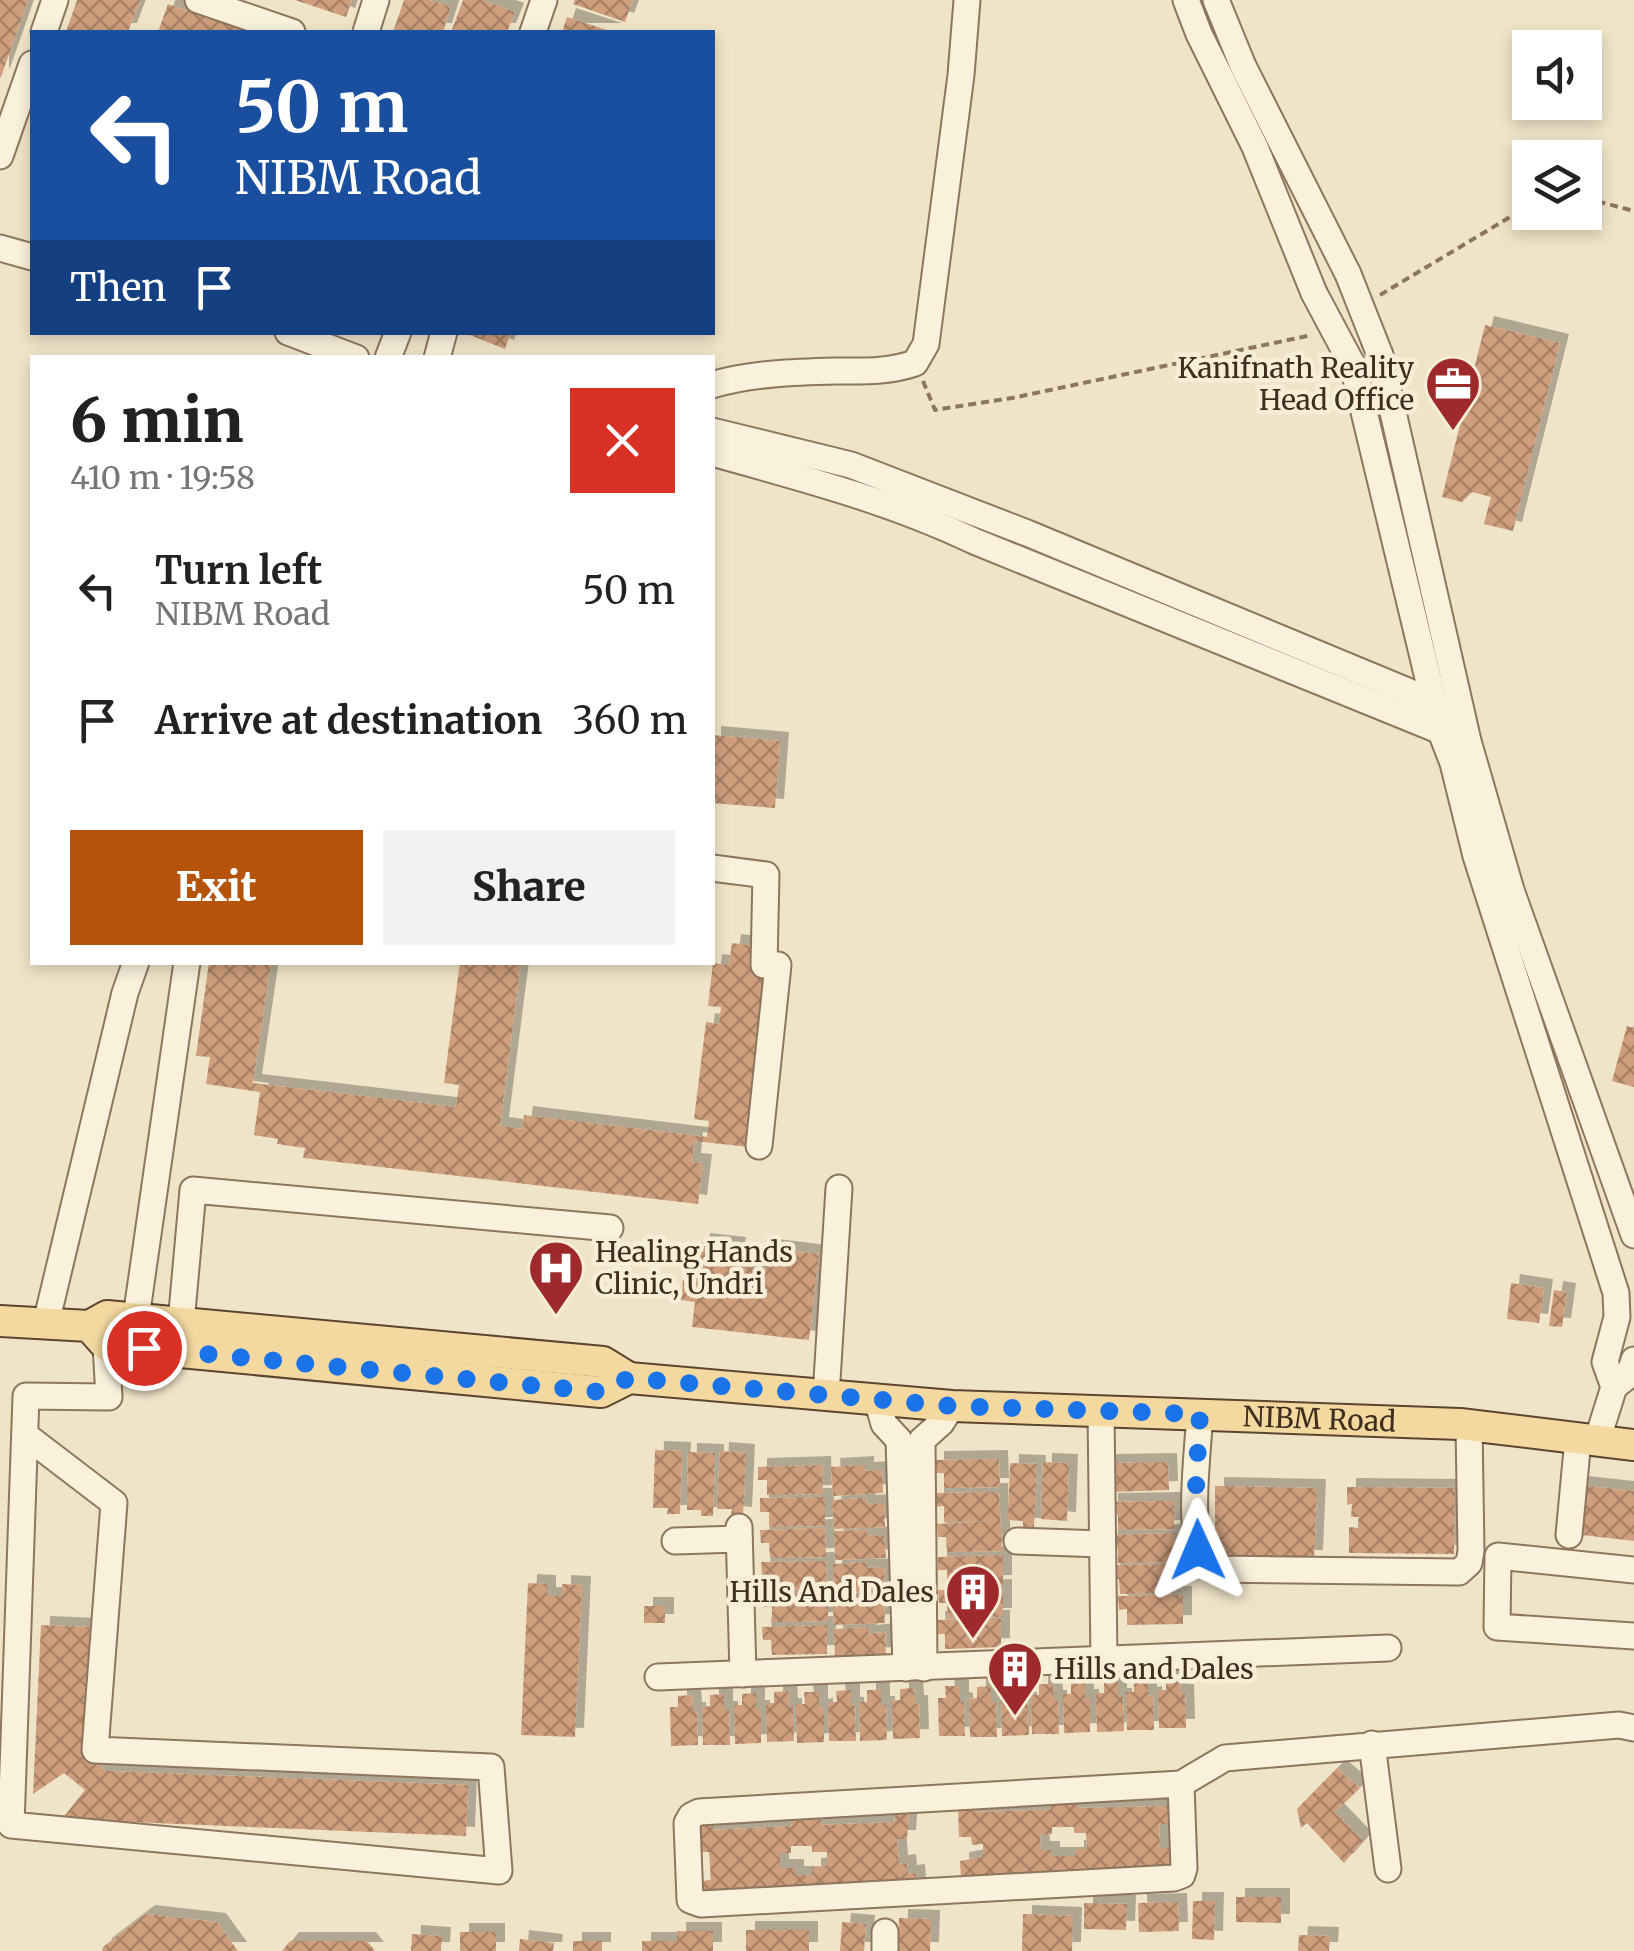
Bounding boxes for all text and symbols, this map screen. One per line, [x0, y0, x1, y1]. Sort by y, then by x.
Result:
map controls [1512, 30, 1602, 230]
button: sound [1512, 30, 1602, 120]
text: 50 m [235, 63, 408, 151]
icon: left [70, 70, 200, 200]
button: layers [1512, 140, 1602, 230]
text: NIBM Road [235, 150, 481, 206]
icon: arrive [187, 260, 242, 315]
text: Then [70, 264, 167, 311]
place label: Kanifnath Reality Head Office [1177, 350, 1415, 418]
office icon: Kanifnath Reality Head Office [1423, 354, 1483, 433]
text: 6 min [70, 383, 244, 458]
button: close [570, 388, 675, 493]
text: 410 m · 19:58 [70, 458, 255, 498]
text: Turn left [155, 547, 322, 594]
icon: left [70, 563, 125, 618]
text: 50 m [582, 567, 675, 614]
text: NIBM Road [155, 594, 330, 634]
icon: arrive [70, 693, 125, 748]
text: Arrive at destination [155, 697, 542, 744]
text: 360 m [572, 697, 688, 744]
button: Exit [70, 830, 363, 945]
button: Share [383, 830, 675, 945]
place label: Healing Hands Clinic, Undri [595, 1234, 793, 1302]
hospital icon: Healing Hands Clinic, Undri [526, 1238, 586, 1317]
pin [102, 1306, 187, 1391]
icon: arrive [117, 1321, 172, 1376]
street label: NIBM Road [1242, 1398, 1397, 1440]
position arrow [1146, 1498, 1250, 1602]
building icon: Hills And Dales [943, 1562, 1003, 1641]
place label: Hills And Dales [729, 1574, 934, 1610]
building icon: Hills and Dales [985, 1639, 1045, 1718]
place label: Hills and Dales [1054, 1651, 1254, 1687]

